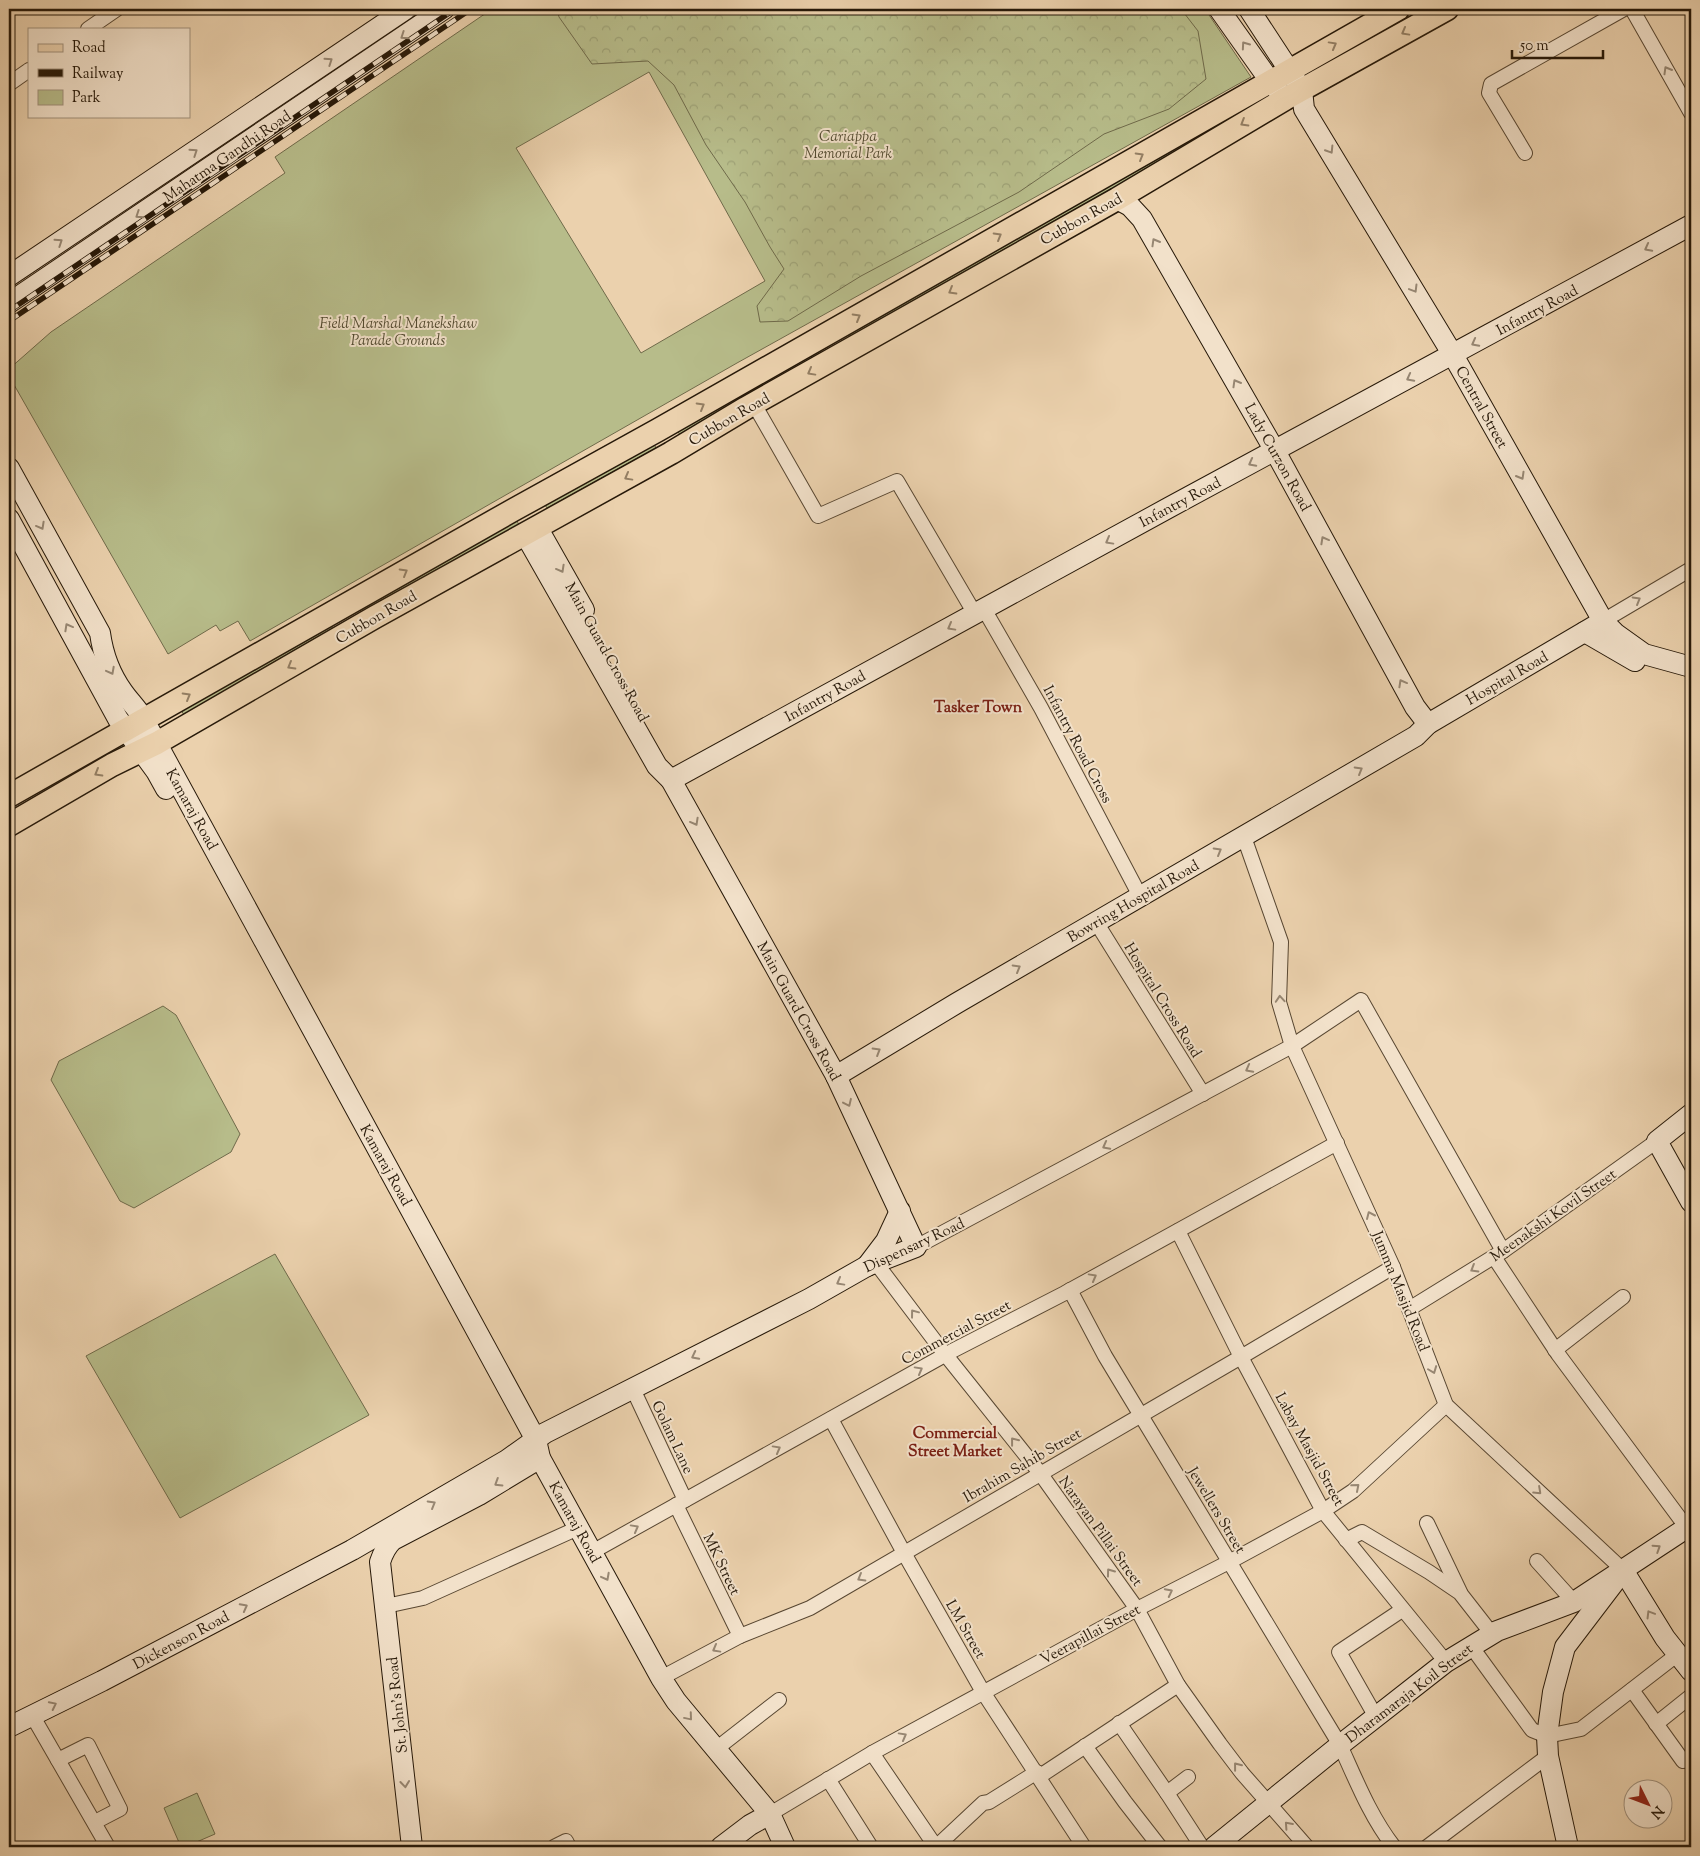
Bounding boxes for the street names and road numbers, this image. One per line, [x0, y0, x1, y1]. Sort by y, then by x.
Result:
street label: Mahatma Gandhi Road [160, 106, 296, 208]
street label: Cubbon Road [1037, 189, 1127, 251]
street label: Infantry Road [1493, 281, 1583, 342]
street label: Central Street [1449, 363, 1512, 453]
street label: Cubbon Road [685, 388, 775, 452]
street label: Lady Curzon Road [1238, 400, 1315, 516]
street label: Infantry Road [1136, 473, 1226, 534]
street label: Main Guard Cross Road [559, 579, 653, 727]
street label: Cubbon Road [332, 586, 422, 650]
street label: Hospital Road [1463, 647, 1553, 711]
street label: Infantry Road [781, 666, 871, 728]
street label: Infantry Road Cross [1037, 682, 1117, 807]
street label: Kamaraj Road [160, 765, 222, 855]
street label: Bowring Hospital Road [1064, 856, 1204, 949]
street label: Main Guard Cross Road [751, 938, 845, 1086]
street label: Hospital Cross Road [1118, 939, 1206, 1063]
street label: Kamaraj Road [354, 1121, 416, 1211]
street label: Meenakshi Kovil Street [1486, 1165, 1621, 1268]
street label: Dispensary Road [861, 1214, 969, 1279]
street label: Jumma Masjid Road [1365, 1227, 1434, 1355]
street label: Commercial Street [898, 1296, 1015, 1371]
street label: Labay Masjid Street [1269, 1389, 1349, 1510]
street label: Golam Lane [645, 1398, 698, 1478]
street label: Ibrahim Sahib Street [960, 1424, 1086, 1509]
street label: Jewellers Street [1181, 1463, 1250, 1558]
street label: Narayan Pillai Street [1053, 1473, 1147, 1591]
street label: Kamaraj Road [543, 1478, 605, 1568]
street label: MK Street [697, 1530, 745, 1599]
street label: LM Street [939, 1596, 990, 1663]
street label: Veerapillai Street [1037, 1600, 1145, 1671]
street label: Dickenson Road [130, 1607, 234, 1676]
street label: Dharamaraja Koil Street [1342, 1639, 1478, 1749]
street label: St. John's Road [383, 1655, 414, 1754]

